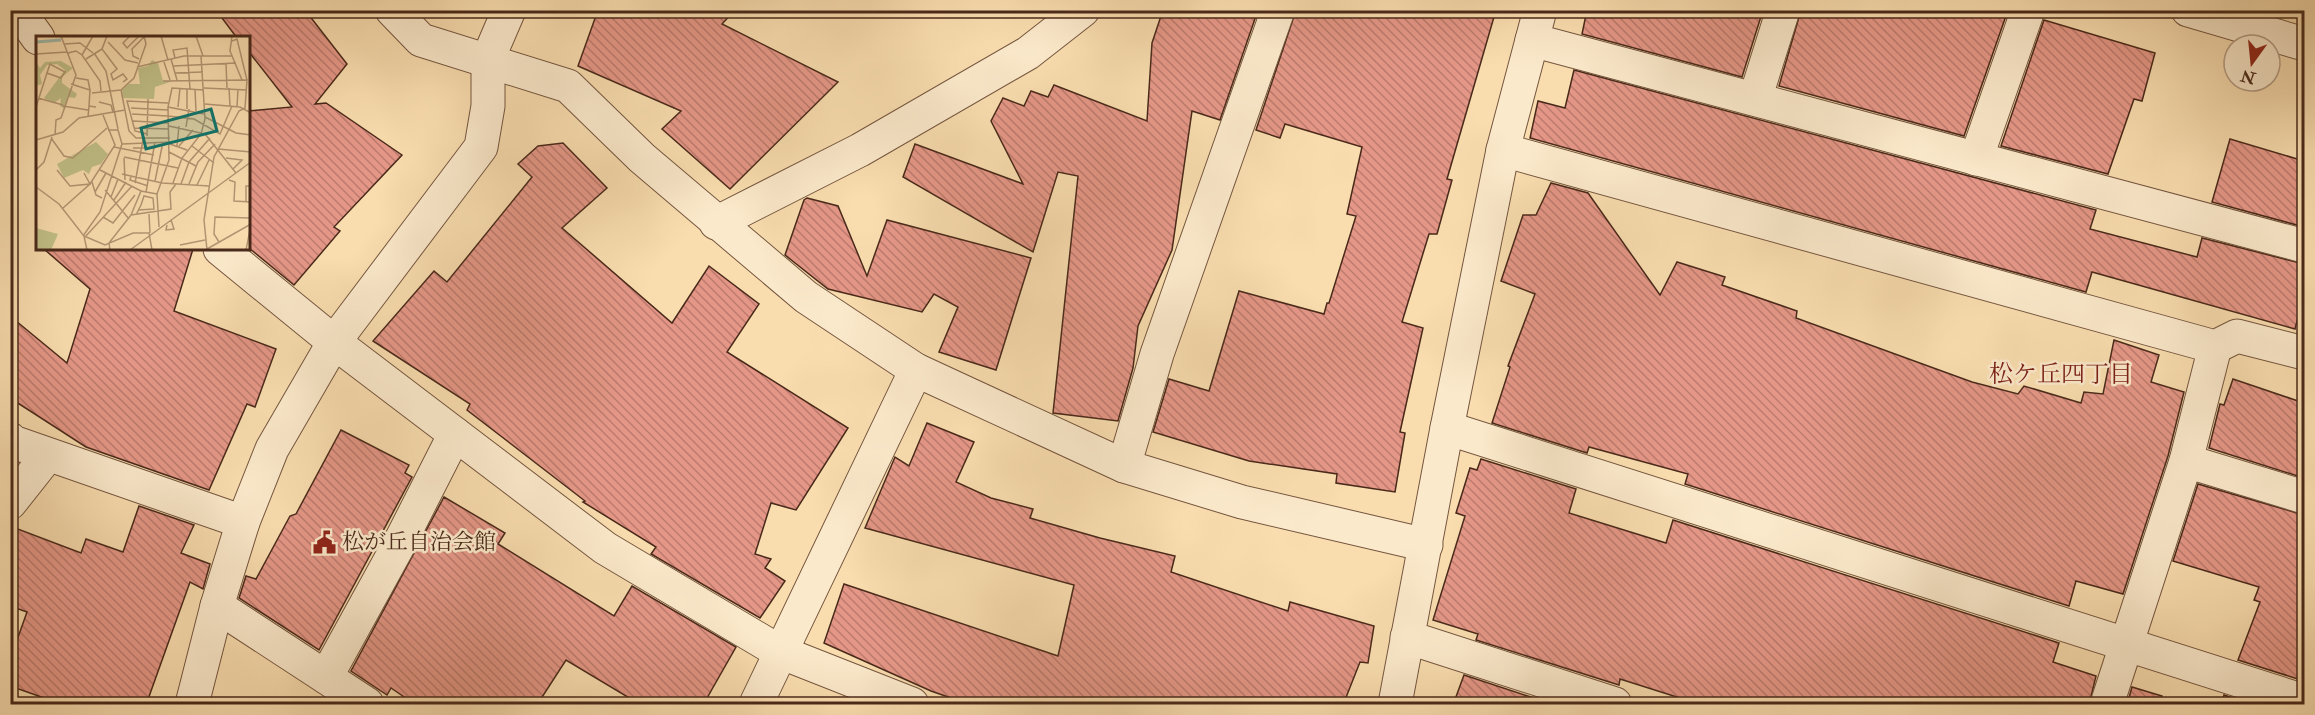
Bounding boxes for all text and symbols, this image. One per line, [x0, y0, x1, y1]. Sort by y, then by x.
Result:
north arrow [2222, 33, 2282, 93]
inset map [36, 36, 250, 250]
text: N [2238, 65, 2259, 88]
district label: 松ケ丘四丁目 [1989, 359, 2133, 390]
place label: 松が丘自治会館 [342, 528, 496, 556]
public building icon: 松が丘自治会館 [311, 529, 337, 555]

